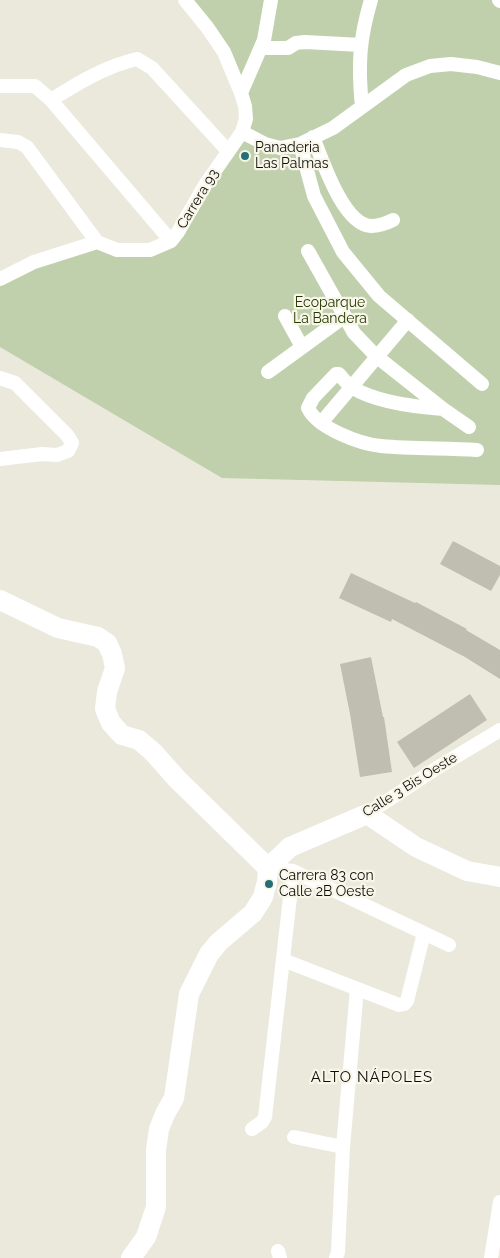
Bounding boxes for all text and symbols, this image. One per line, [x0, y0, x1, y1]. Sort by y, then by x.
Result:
place label: Panaderia Las Palmas [255, 140, 328, 172]
marker: Panaderia Las Palmas [239, 150, 251, 162]
street label: Carrera 93 [174, 166, 222, 232]
park label: Ecoparque La Bandera [293, 295, 367, 328]
street label: Calle 3 Bis Oeste [359, 749, 461, 821]
place label: Carrera 83 con Calle 2B Oeste [279, 868, 374, 900]
marker: Carrera 83 con Calle 2B Oeste [263, 878, 275, 890]
district label: ALTO NÁPOLES [309, 1068, 435, 1086]

